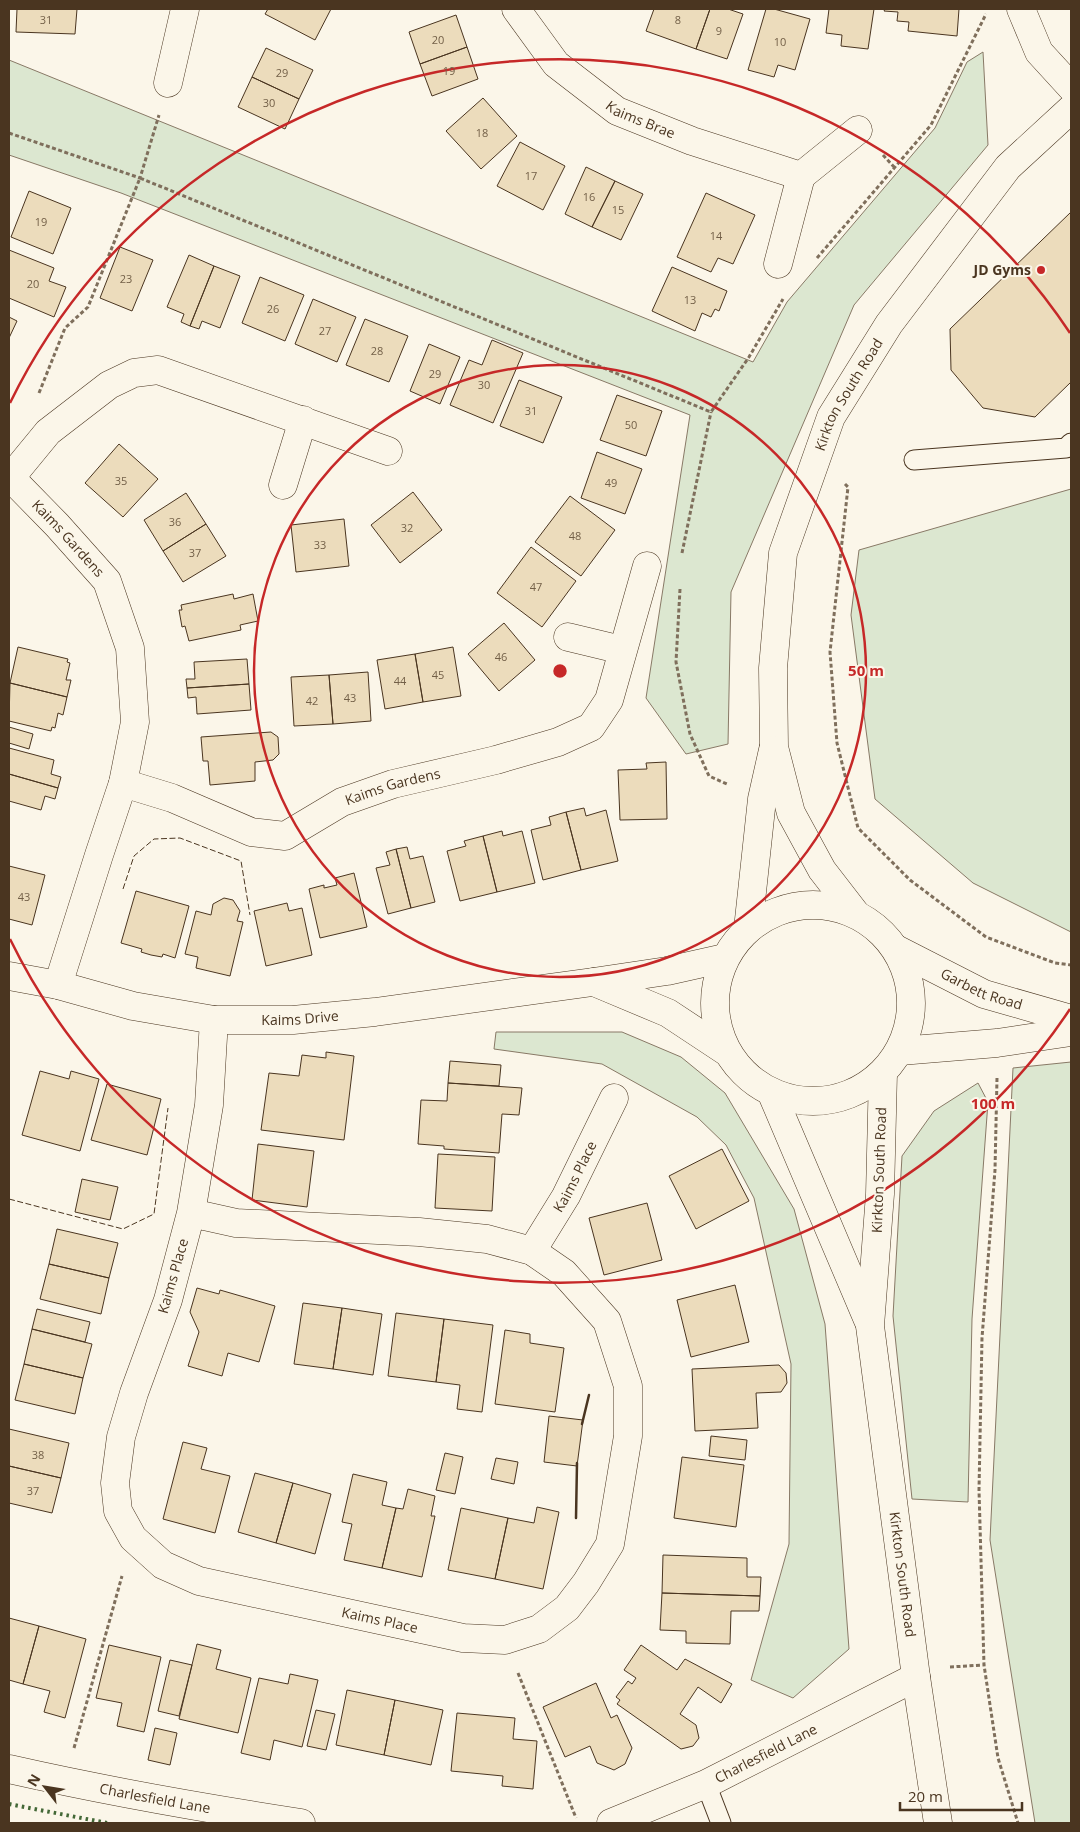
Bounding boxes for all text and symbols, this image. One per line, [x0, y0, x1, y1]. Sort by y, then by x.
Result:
house number: 31 [40, 12, 52, 27]
house number: 8 [675, 12, 681, 27]
house number: 9 [716, 23, 722, 38]
house number: 20 [432, 32, 444, 47]
house number: 10 [774, 34, 786, 49]
house number: 19 [443, 63, 455, 78]
house number: 29 [276, 65, 288, 80]
house number: 30 [263, 95, 275, 110]
street label: Kaims Brae [602, 96, 678, 142]
house number: 18 [476, 125, 488, 140]
house number: 17 [525, 168, 537, 183]
house number: 16 [583, 189, 595, 204]
house number: 15 [612, 202, 624, 217]
house number: 19 [35, 214, 47, 229]
house number: 14 [710, 228, 723, 243]
place label: JD Gyms [972, 260, 1031, 279]
marker: JD Gyms [1035, 264, 1047, 276]
house number: 23 [120, 271, 132, 286]
house number: 20 [27, 276, 39, 291]
house number: 13 [684, 292, 696, 307]
house number: 26 [267, 301, 279, 316]
house number: 27 [319, 323, 331, 338]
street label: Kirkton South Road [810, 335, 887, 453]
house number: 28 [371, 343, 383, 358]
house number: 29 [429, 366, 441, 381]
house number: 30 [478, 377, 490, 392]
house number: 31 [525, 403, 537, 418]
house number: 50 [625, 417, 637, 432]
house number: 35 [115, 473, 127, 488]
house number: 49 [605, 475, 617, 490]
street label: Kaims Gardens [28, 495, 109, 581]
house number: 36 [169, 514, 181, 529]
house number: 32 [401, 520, 413, 535]
house number: 48 [569, 528, 581, 543]
house number: 33 [314, 537, 326, 552]
house number: 37 [189, 545, 201, 560]
house number: 47 [530, 579, 542, 594]
house number: 46 [495, 649, 507, 664]
text: 50 m [848, 660, 884, 680]
centre of rings [551, 662, 569, 680]
house number: 45 [432, 667, 444, 682]
house number: 44 [394, 673, 407, 688]
house number: 43 [344, 690, 356, 705]
house number: 42 [306, 693, 318, 708]
street label: Kaims Gardens [342, 763, 442, 809]
house number: 43 [18, 889, 30, 904]
street label: Garbett Road [938, 963, 1025, 1014]
street label: Kaims Drive [261, 1006, 340, 1029]
text: 100 m [971, 1093, 1015, 1113]
street label: Kirkton South Road [867, 1107, 890, 1233]
street label: Kaims Place [548, 1138, 601, 1216]
street label: Kaims Place [153, 1236, 192, 1316]
house number: 38 [32, 1447, 44, 1462]
house number: 37 [27, 1483, 39, 1498]
street label: Kirkton South Road [885, 1511, 921, 1638]
street label: Kaims Place [340, 1602, 420, 1637]
street label: Charlesfield Lane [711, 1719, 820, 1787]
north arrow [20, 1762, 70, 1812]
text: N [22, 1770, 45, 1790]
street label: Charlesfield Lane [98, 1778, 212, 1817]
scale bar [900, 1780, 1022, 1812]
text: 20 m [908, 1786, 943, 1806]

